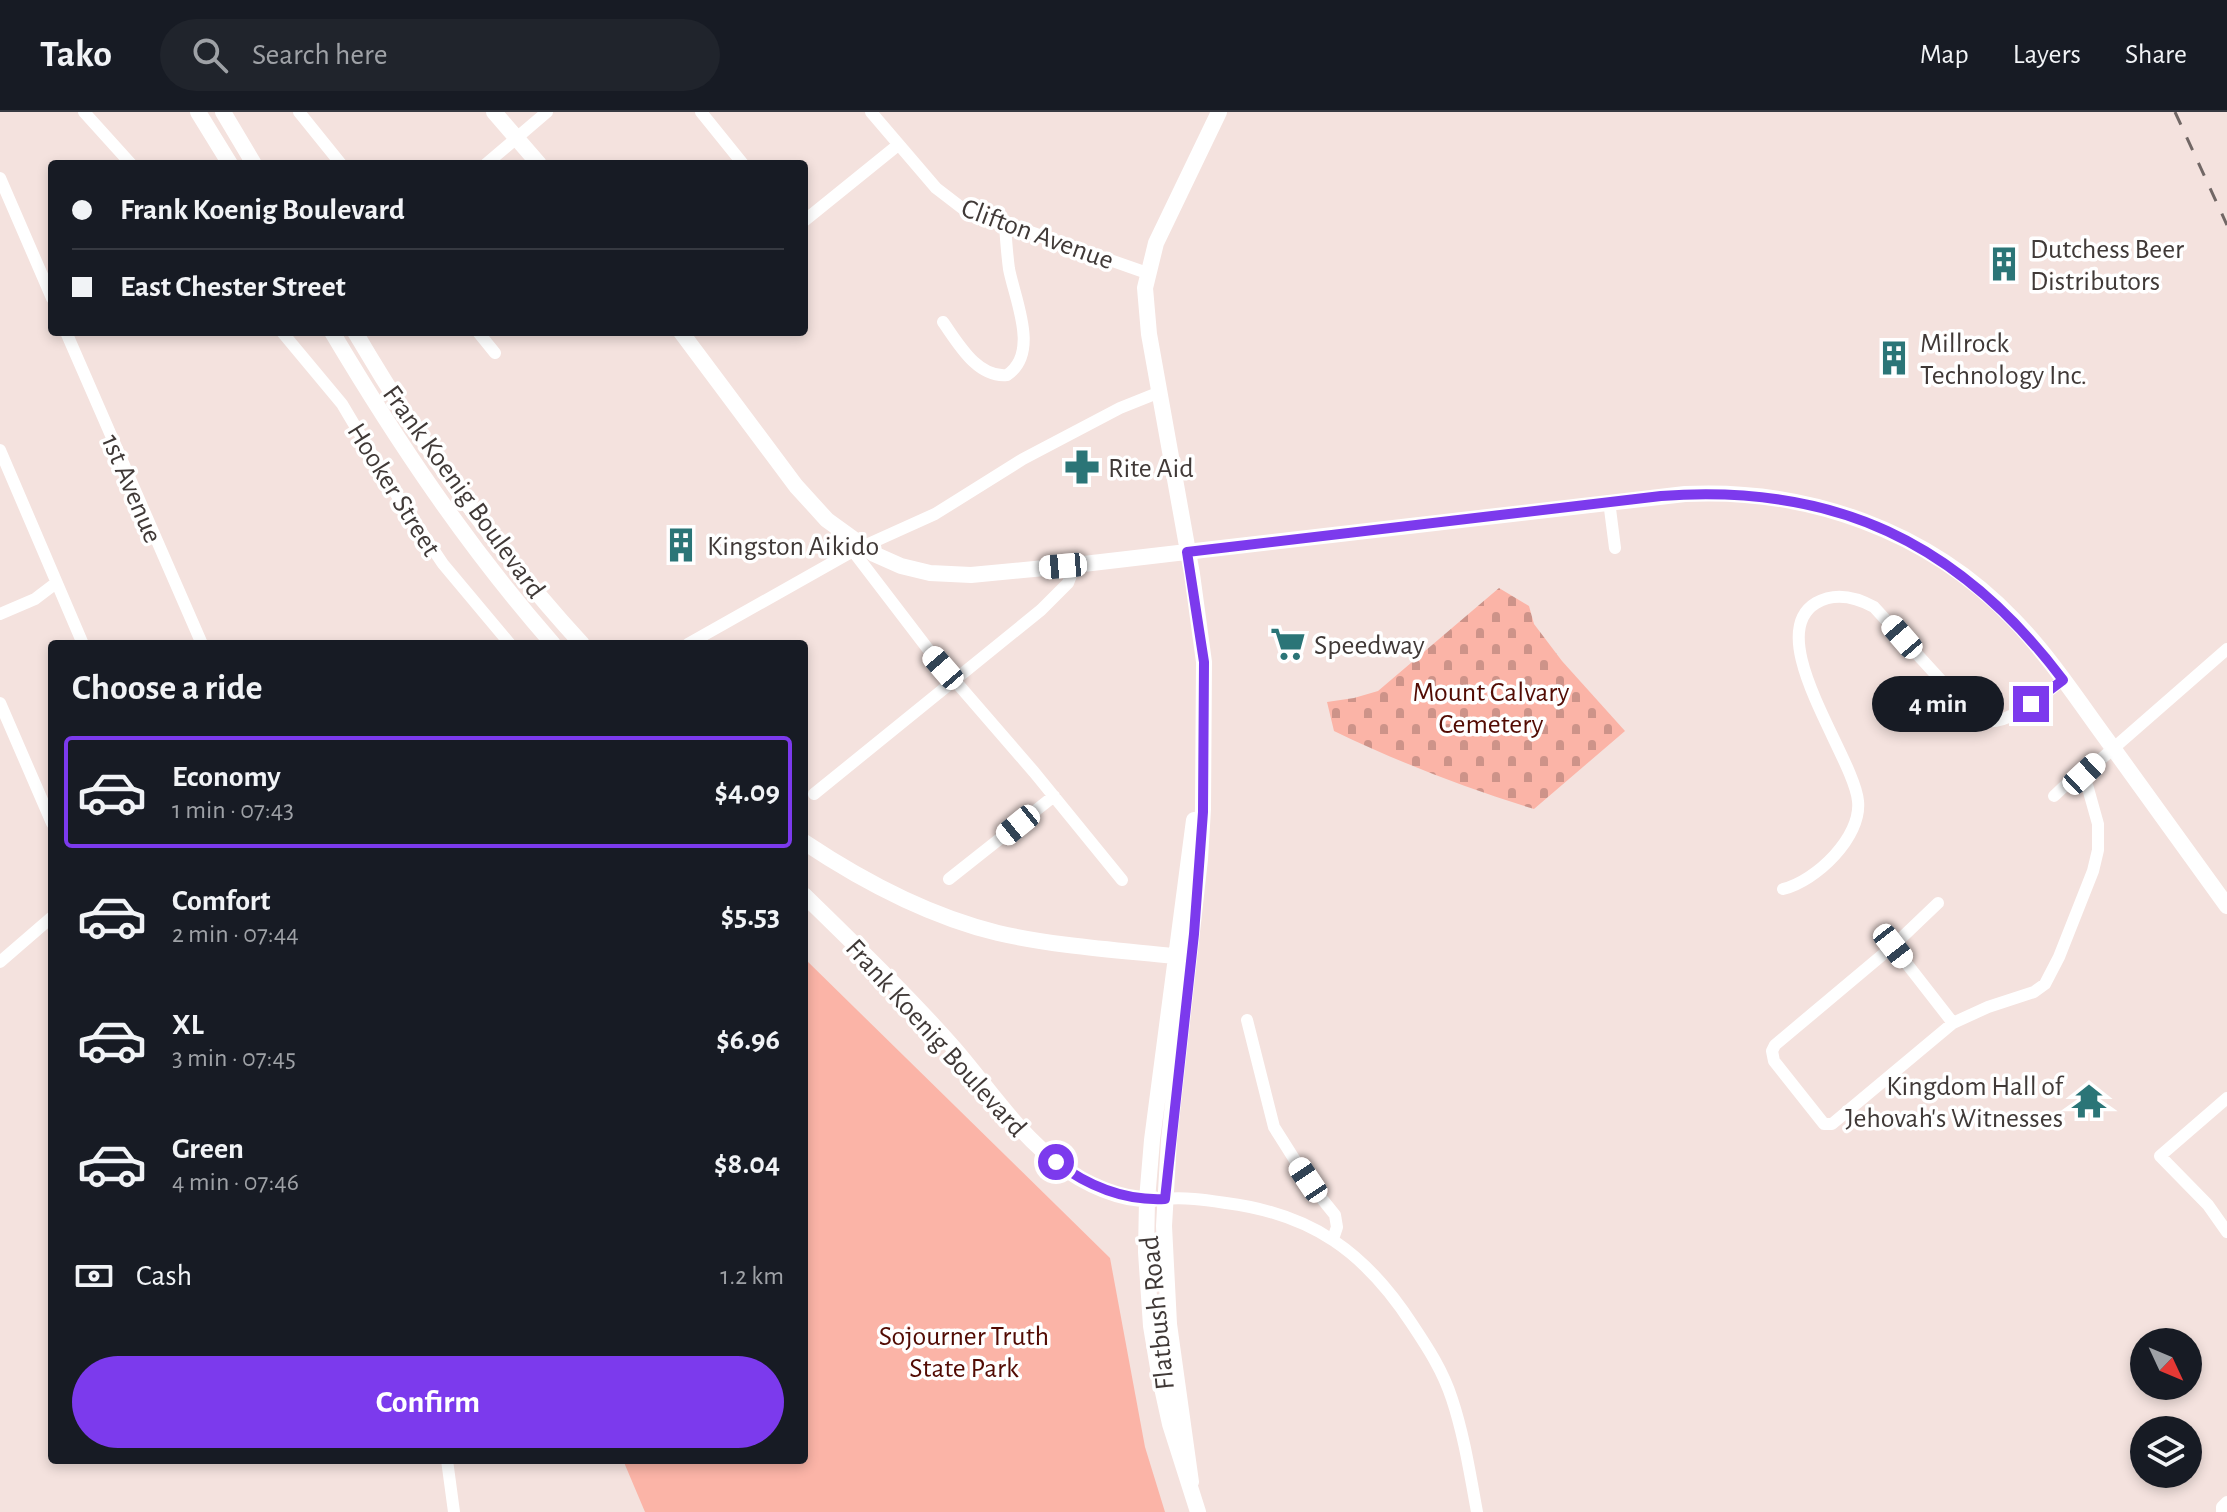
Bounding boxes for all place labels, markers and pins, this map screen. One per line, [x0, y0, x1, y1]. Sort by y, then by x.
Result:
place label: Dutchess Beer Distributors [2030, 236, 2184, 296]
building icon: Dutchess Beer Distributors [1985, 245, 2023, 283]
place label: Millrock Technology Inc. [1920, 330, 2087, 390]
building icon: Millrock Technology Inc. [1875, 339, 1913, 377]
pharmacy icon: Rite Aid [1063, 448, 1101, 486]
place label: Rite Aid [1108, 455, 1194, 483]
building icon: Kingston Aikido [662, 526, 700, 564]
place label: Kingston Aikido [707, 533, 879, 561]
supermarket icon: Speedway [1269, 625, 1307, 663]
place label: Speedway [1314, 632, 1425, 660]
place label: Kingdom Hall of Jehovah's Witnesses [1845, 1073, 2065, 1133]
temple icon: Kingdom Hall of Jehovah's Witnesses [2070, 1082, 2108, 1120]

